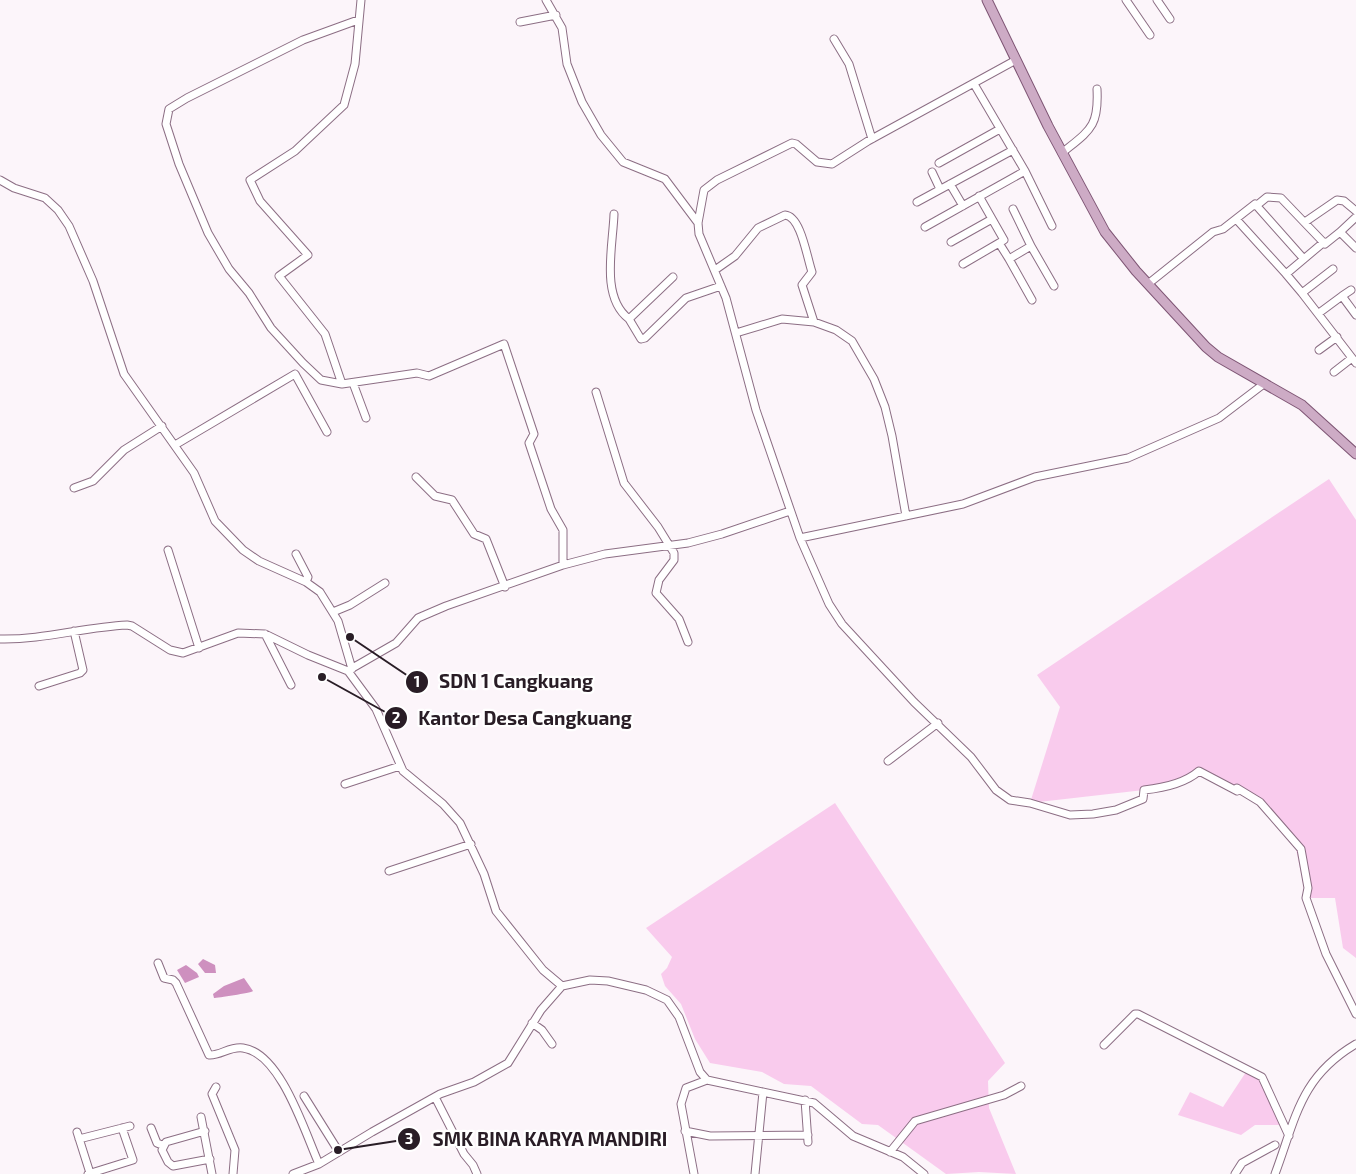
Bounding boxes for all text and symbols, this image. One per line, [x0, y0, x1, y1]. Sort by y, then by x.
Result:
callout: SDN 1 Cangkuang [404, 665, 603, 699]
text: SDN 1 Cangkuang [439, 669, 593, 692]
text: 1 [414, 672, 420, 690]
callout: Kantor Desa Cangkuang [383, 701, 642, 735]
text: Kantor Desa Cangkuang [418, 706, 632, 729]
text: 2 [392, 708, 401, 726]
callout: SMK BINA KARYA MANDIRI [397, 1122, 678, 1156]
text: SMK BINA KARYA MANDIRI [433, 1127, 667, 1150]
text: 3 [405, 1129, 413, 1147]

